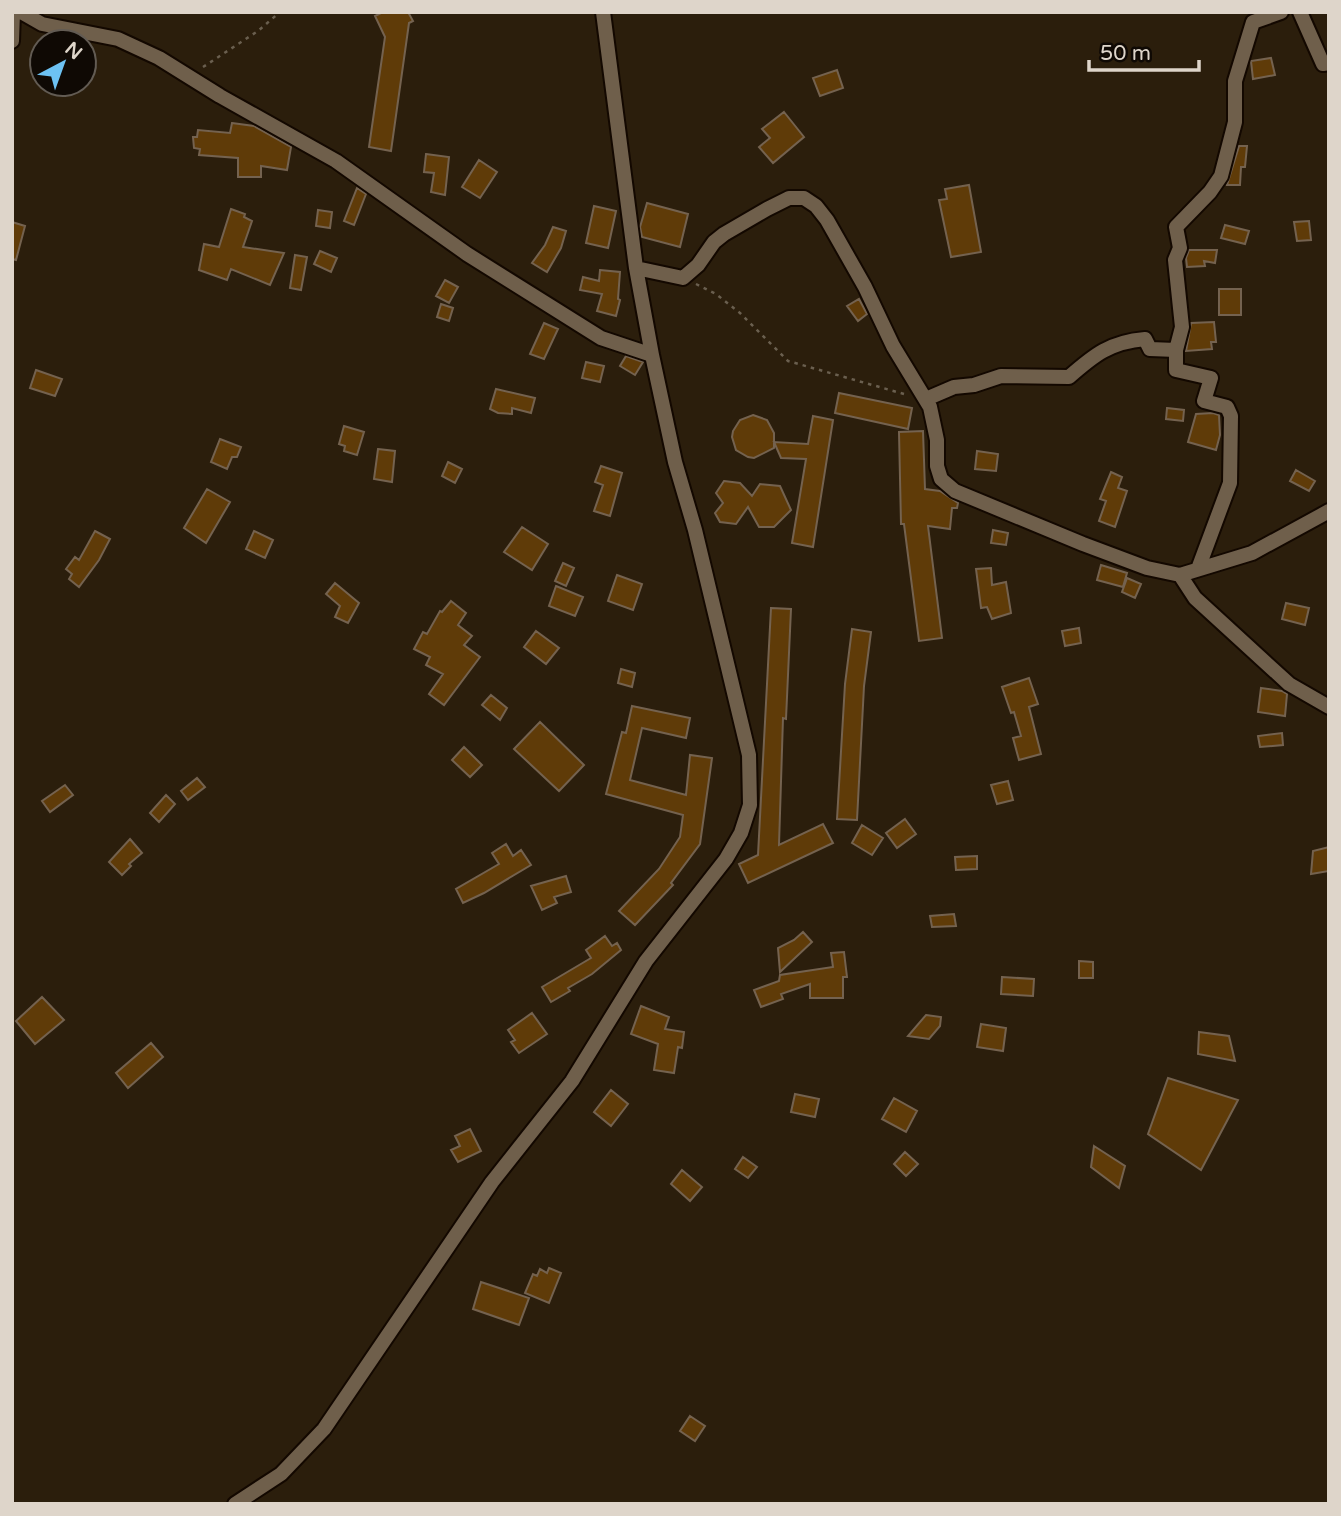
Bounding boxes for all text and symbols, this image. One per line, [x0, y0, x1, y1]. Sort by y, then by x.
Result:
north arrow [28, 28, 98, 98]
scale bar [1089, 28, 1199, 72]
text: N [61, 38, 86, 64]
text: 50 m [1100, 41, 1151, 66]

